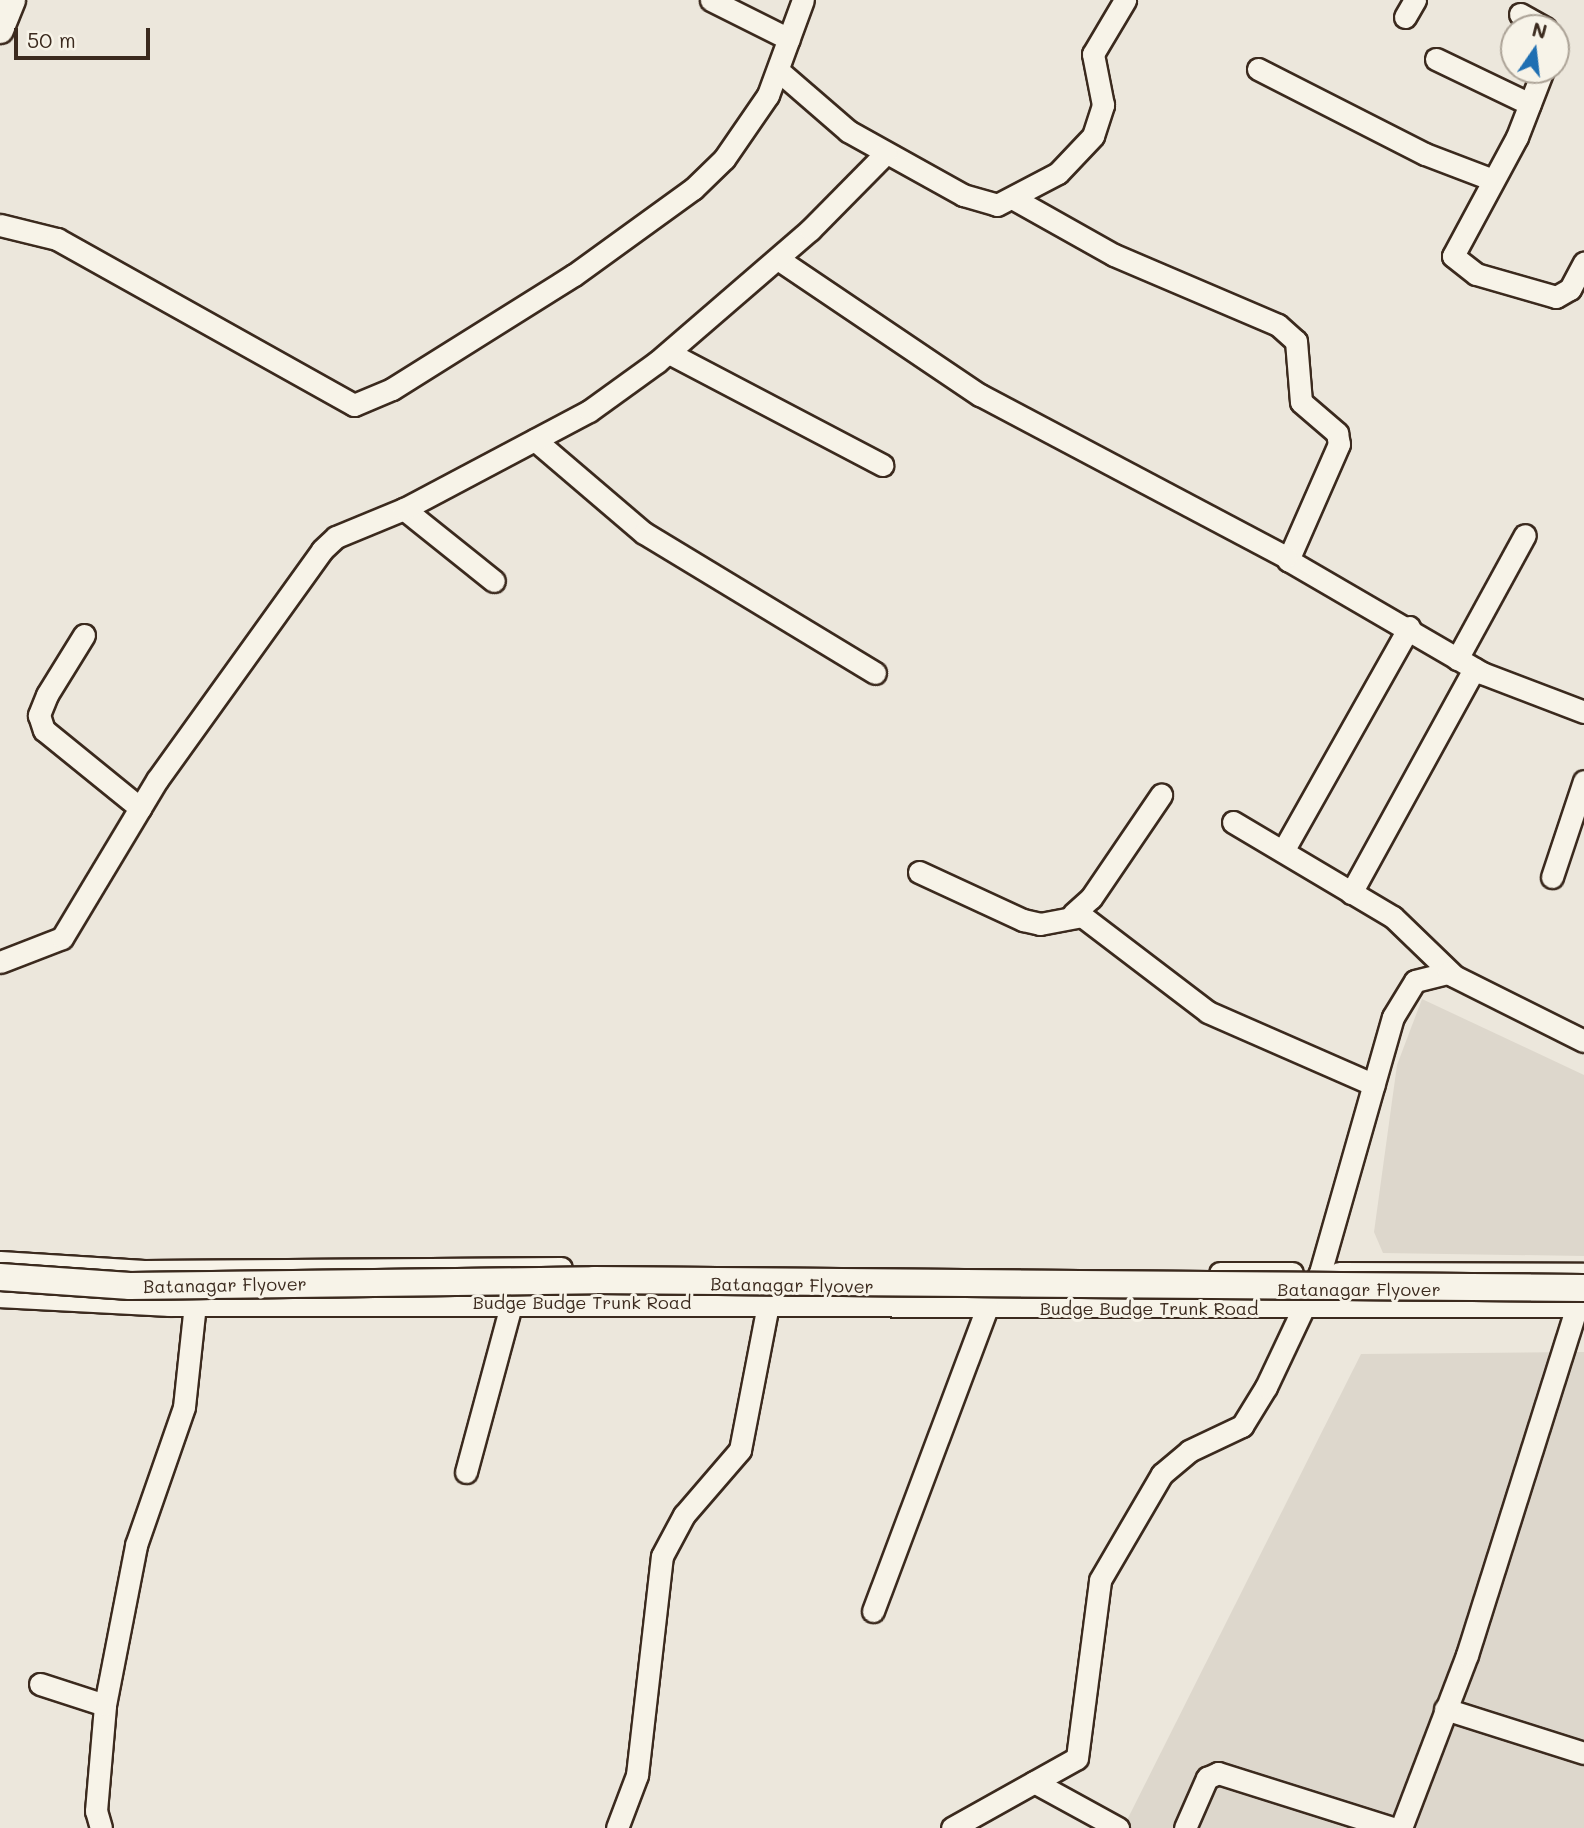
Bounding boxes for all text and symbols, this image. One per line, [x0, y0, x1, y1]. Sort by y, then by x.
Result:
scale bar [18, 14, 154, 58]
north arrow [1500, 14, 1570, 84]
text: N [1530, 16, 1550, 44]
text: 50 m [27, 26, 76, 53]
street label: Batanagar Flyover [143, 1273, 307, 1297]
street label: Batanagar Flyover [710, 1273, 874, 1297]
street label: Batanagar Flyover [1277, 1278, 1441, 1300]
street label: Budge Budge Trunk Road [473, 1291, 691, 1313]
street label: Budge Budge Trunk Road [1040, 1297, 1258, 1319]

